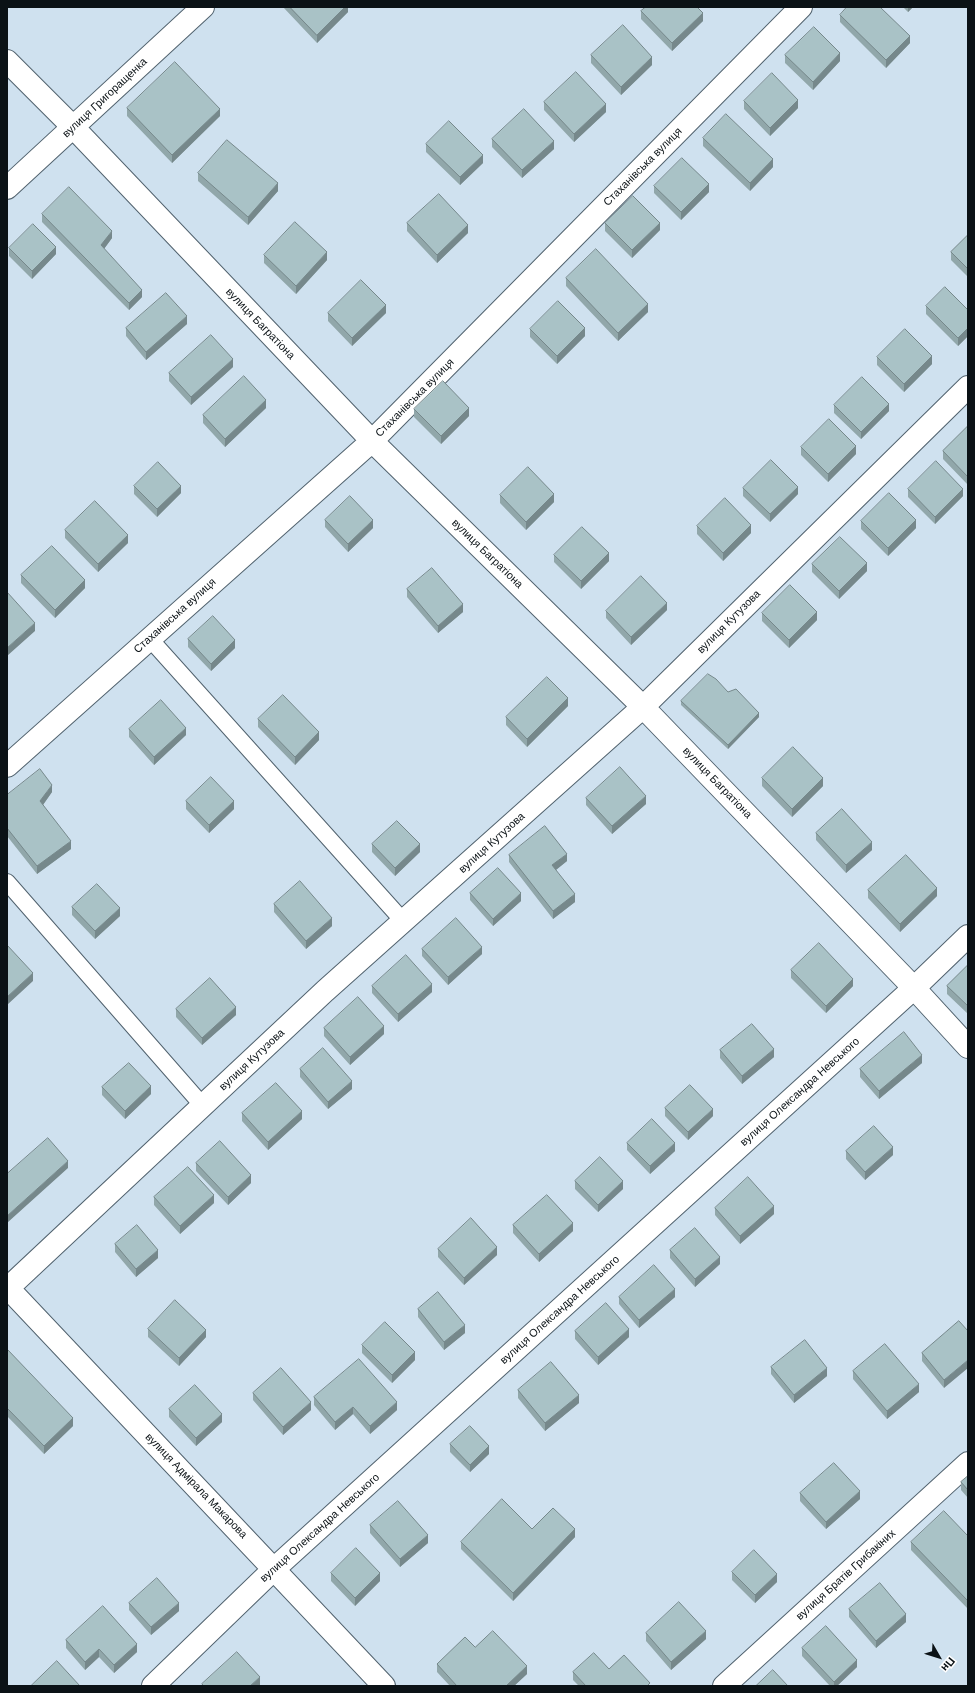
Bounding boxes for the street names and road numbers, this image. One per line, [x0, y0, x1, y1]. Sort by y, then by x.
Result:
street label: вулиця Григоращенка [60, 55, 150, 141]
street label: Стаханівська вулиця [601, 125, 685, 209]
street label: вулиця Багратіона [223, 286, 297, 362]
street label: Стаханівська вулиця [373, 356, 457, 440]
street label: вулиця Багратіона [449, 517, 525, 591]
street label: Стаханівська вулиця [131, 576, 219, 656]
street label: вулиця Кутузова [695, 588, 763, 656]
street label: вулиця Багратіона [680, 745, 754, 821]
street label: вулиця Кутузова [456, 810, 528, 876]
street label: вулиця Кутузова [217, 1026, 287, 1094]
street label: вулиця Олександра Невського [738, 1035, 862, 1149]
street label: вулиця Олександра Невського [498, 1253, 622, 1367]
street label: вулиця Адмірала Макарова [142, 1431, 250, 1541]
street label: вулиця Олександра Невського [258, 1471, 382, 1585]
street label: вулиця Братів Грибакіних [794, 1527, 898, 1623]

